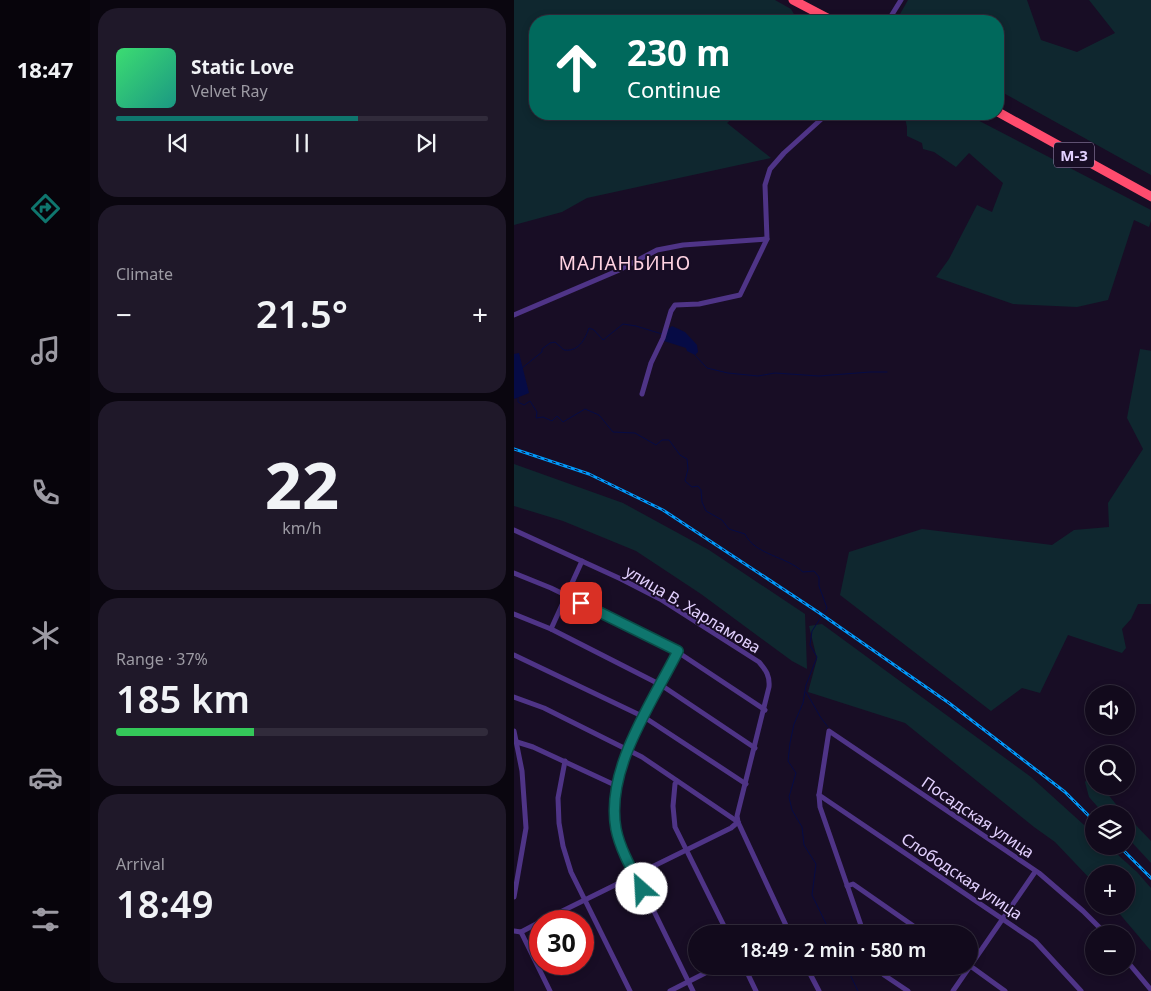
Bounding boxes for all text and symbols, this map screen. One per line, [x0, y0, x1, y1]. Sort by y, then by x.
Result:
text: 230 m [627, 29, 730, 76]
icon: ahead [544, 35, 609, 100]
text: 18:47 [17, 54, 73, 84]
text: Static Love [191, 54, 294, 80]
text: Continue [627, 74, 721, 104]
text: Velvet Ray [191, 80, 268, 102]
icon: previous [164, 129, 192, 157]
icon: pause [288, 129, 316, 157]
icon: next [412, 129, 440, 157]
road number: М-3 [1054, 142, 1094, 168]
icon: directions [28, 191, 63, 226]
district label: МАЛАНЬИНО [559, 250, 691, 276]
text: Climate [116, 263, 173, 285]
text: 21.5° [256, 287, 348, 339]
text: − [116, 295, 132, 333]
text: + [472, 295, 488, 333]
icon: music [28, 333, 63, 368]
text: 22 [265, 440, 339, 528]
icon: phone [28, 475, 63, 510]
text: km/h [282, 517, 322, 539]
street label: улица В. Харламова [621, 560, 765, 658]
pin [560, 582, 602, 624]
icon: arrive [567, 589, 595, 617]
icon: climate [28, 618, 63, 653]
text: Range · 37% [116, 648, 208, 670]
text: 185 km [116, 672, 250, 724]
map controls [1085, 685, 1135, 975]
button: sound [1085, 685, 1135, 735]
button: search [1085, 745, 1135, 795]
icon: car [28, 760, 63, 795]
street label: Посадская улица [917, 771, 1039, 863]
button: layers [1085, 805, 1135, 855]
street label: Слободская улица [897, 827, 1027, 925]
text: Arrival [116, 853, 165, 875]
position arrow [615, 862, 667, 914]
button: + [1085, 865, 1135, 915]
text: 18:49 [116, 877, 213, 929]
icon: filters [28, 902, 63, 937]
speed limit sign: 30 [529, 910, 594, 975]
button: − [1085, 925, 1135, 975]
text: 18:49 · 2 min · 580 m [740, 937, 926, 963]

